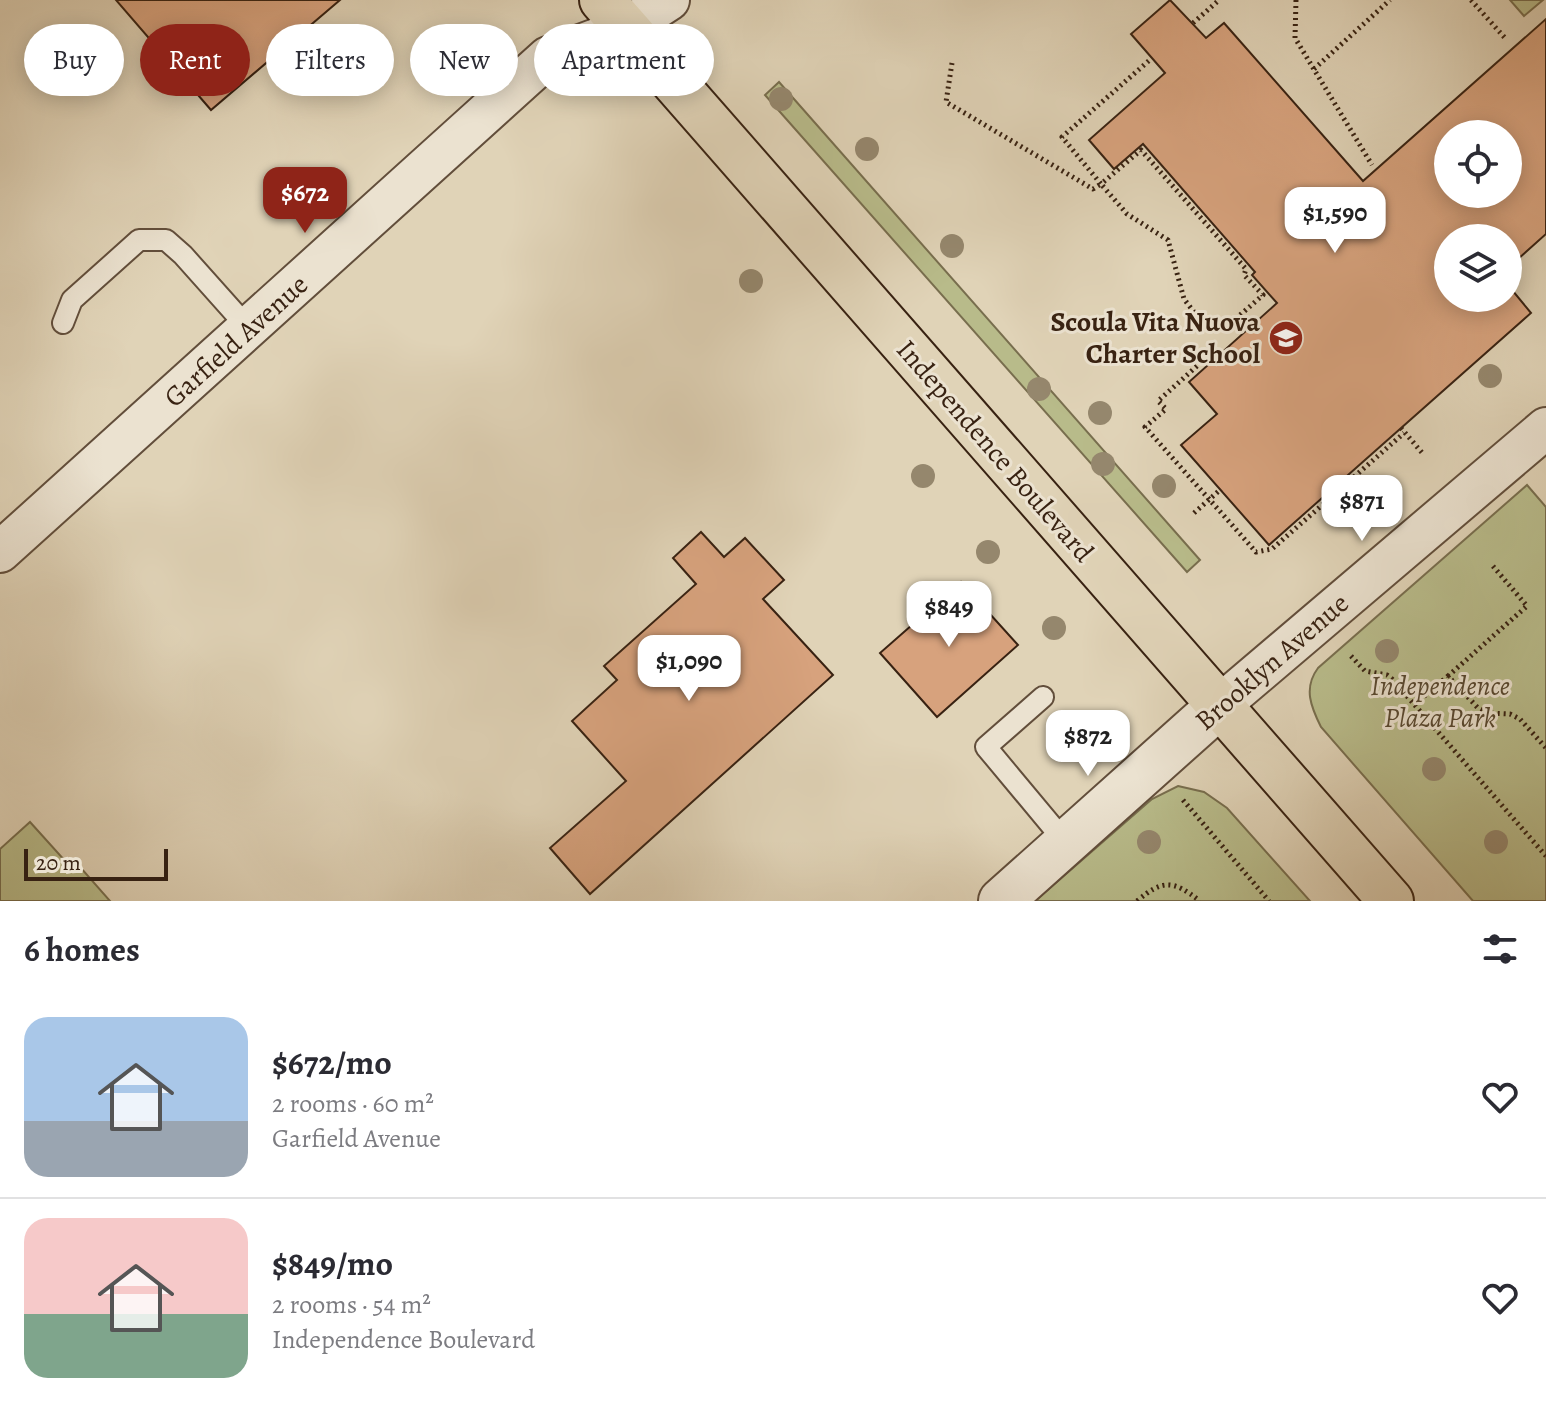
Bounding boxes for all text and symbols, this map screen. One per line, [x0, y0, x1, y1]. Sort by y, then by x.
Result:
chip: Buy [24, 24, 124, 96]
chip: Rent [140, 24, 250, 96]
chip: Filters [266, 24, 394, 96]
chip: New [410, 24, 518, 96]
chip: Apartment [534, 24, 714, 96]
map controls [1434, 120, 1522, 312]
button: locate [1434, 120, 1522, 208]
pin: $672 [258, 167, 352, 235]
text: $672 [281, 175, 329, 210]
pin: $1,590 [1270, 187, 1400, 255]
text: $1,590 [1303, 195, 1367, 230]
button: layers [1434, 224, 1522, 312]
street label: Garfield Avenue [156, 266, 316, 416]
place label: Scoula Vita Nuova Charter School [1051, 303, 1261, 373]
school or university icon: Scoula Vita Nuova Charter School [1267, 319, 1305, 357]
street label: Independence Boulevard [888, 332, 1103, 571]
pin: $871 [1315, 475, 1409, 543]
text: $871 [1339, 483, 1385, 518]
pin: $849 [902, 581, 996, 649]
street label: Brooklyn Avenue [1187, 585, 1357, 739]
text: $849 [925, 589, 973, 624]
pin: $1,090 [624, 635, 754, 703]
text: $1,090 [656, 643, 722, 678]
park label: Independence Plaza Park [1370, 667, 1510, 737]
pin: $872 [1041, 710, 1135, 778]
text: $872 [1064, 718, 1112, 753]
scale bar [24, 845, 168, 881]
text: 20 m [36, 848, 81, 878]
text: 6 homes [24, 926, 140, 973]
icon: filters [1478, 927, 1522, 971]
text: $672/mo [272, 1039, 392, 1086]
icon: home [88, 1049, 184, 1145]
icon: heart [1478, 1075, 1522, 1119]
text: 2 rooms · 60 m² [272, 1086, 434, 1121]
text: Garfield Avenue [272, 1121, 441, 1156]
text: $849/mo [272, 1240, 393, 1287]
icon: home [88, 1250, 184, 1346]
icon: heart [1478, 1276, 1522, 1320]
text: 2 rooms · 54 m² [272, 1287, 431, 1322]
text: Independence Boulevard [272, 1322, 535, 1357]

